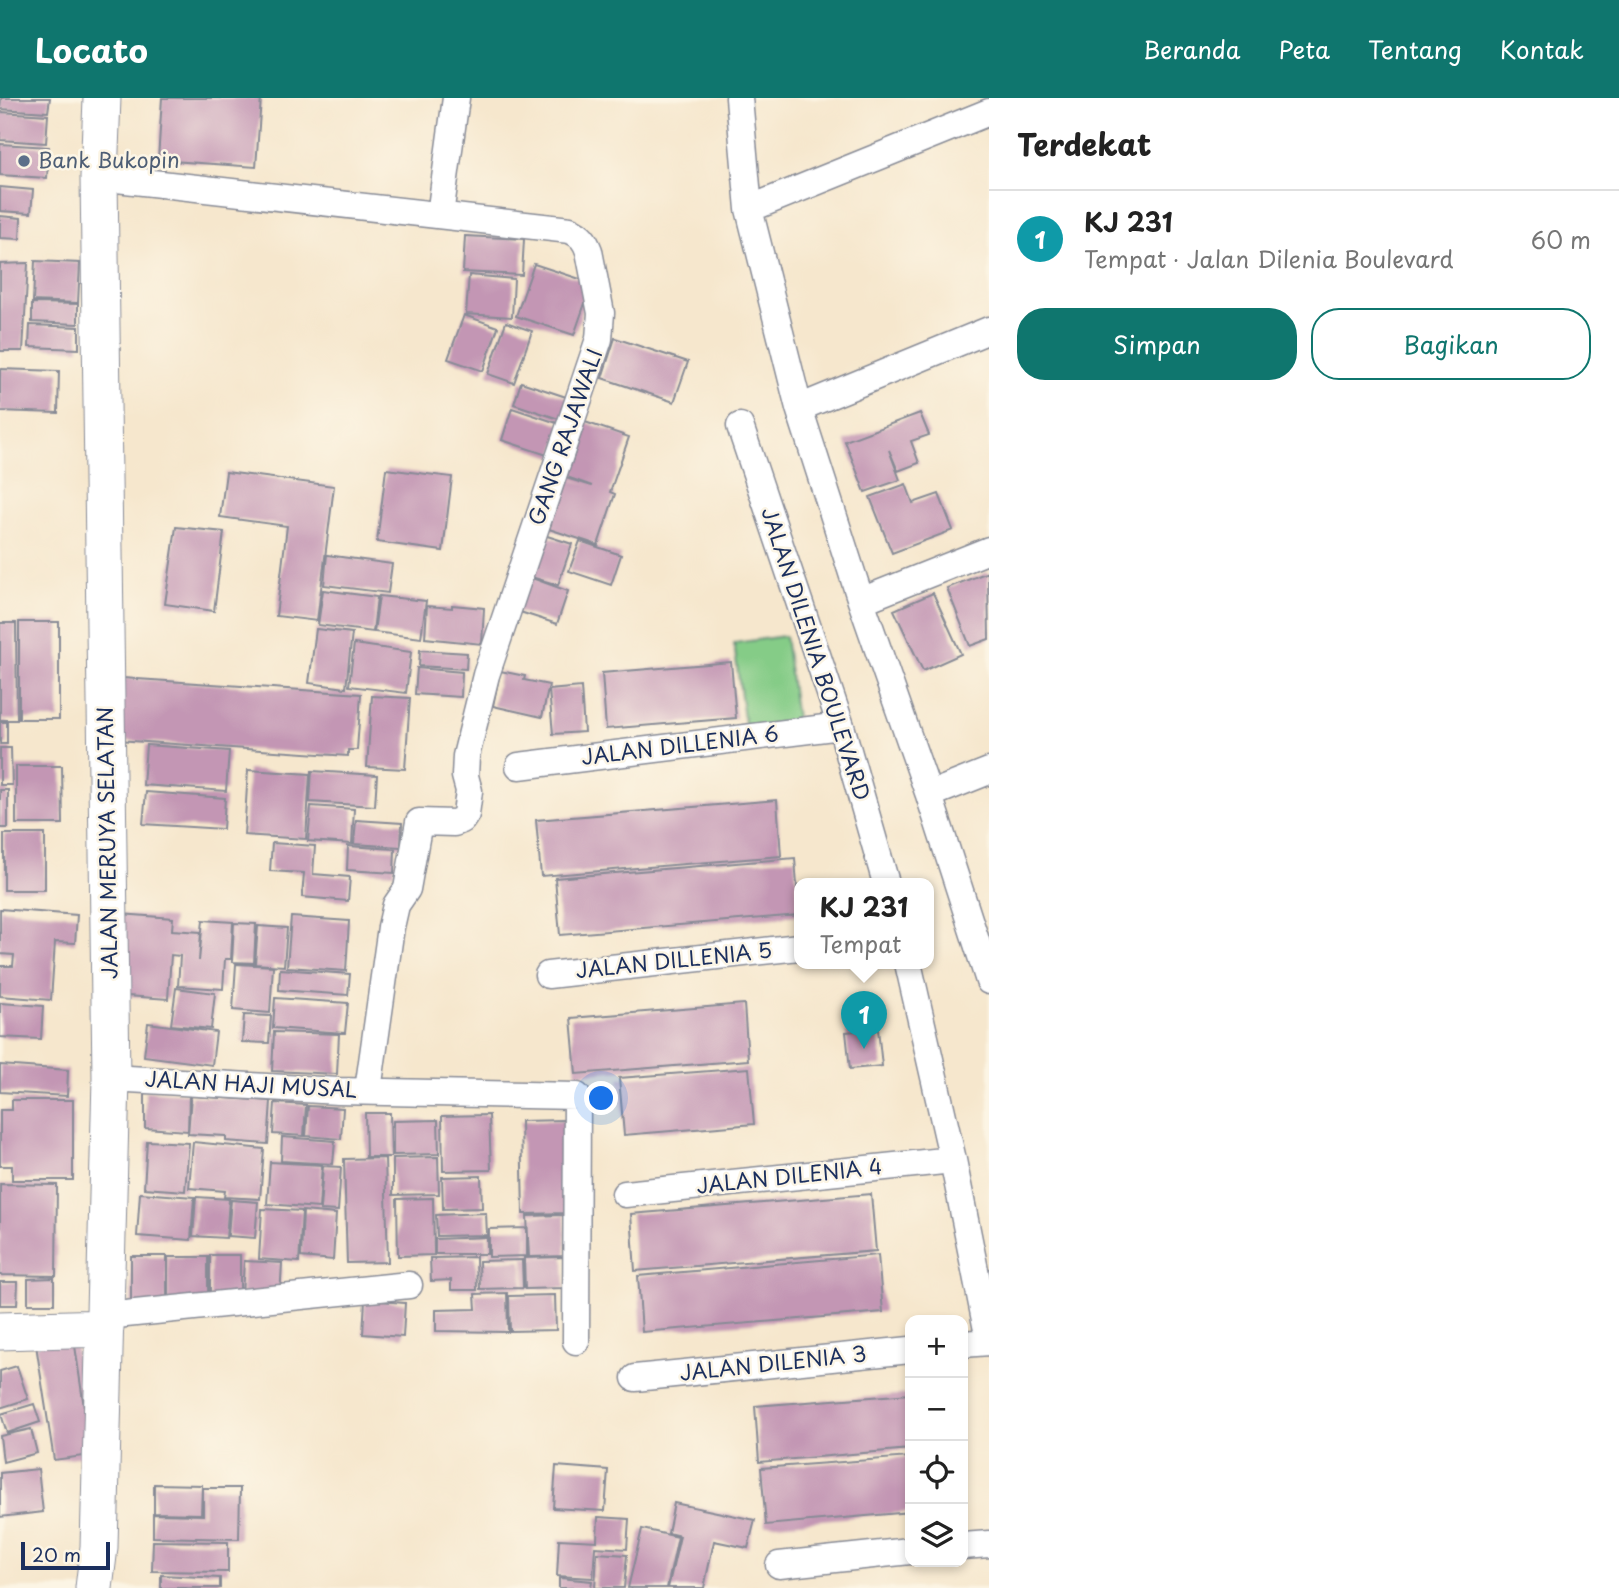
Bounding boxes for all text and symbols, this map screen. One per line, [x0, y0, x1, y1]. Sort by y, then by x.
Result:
text: Locato [35, 24, 148, 74]
text: Beranda [1143, 31, 1240, 67]
text: Peta [1278, 31, 1330, 67]
text: Tentang [1368, 31, 1462, 67]
text: Kontak [1500, 31, 1584, 67]
text: Terdekat [1017, 121, 1152, 166]
place label: Bank Bukopin [38, 143, 180, 175]
marker: Bank Bukopin [16, 153, 32, 169]
text: KJ 231 [1084, 202, 1173, 241]
text: 1 [1035, 222, 1046, 257]
text: 60 m [1531, 222, 1591, 257]
text: Tempat · Jalan Dilenia Boulevard [1084, 241, 1454, 276]
button: Simpan [1017, 308, 1297, 380]
button: Bagikan [1311, 308, 1591, 380]
street label: GANG RAJAWALI [519, 344, 609, 529]
street label: JALAN DILENIA BOULEVARD [754, 503, 880, 804]
street label: JALAN MERUYA SELATAN [88, 707, 124, 980]
street label: JALAN DILLENIA 6 [579, 716, 780, 772]
popup [794, 878, 934, 969]
text: KJ 231 [820, 887, 908, 926]
text: Tempat [820, 926, 901, 961]
street label: JALAN DILLENIA 5 [574, 933, 774, 985]
pin: 1 [841, 991, 887, 1049]
street label: JALAN HAJI MUSAL [144, 1061, 358, 1105]
your location [584, 1081, 618, 1115]
street label: JALAN DILENIA 4 [695, 1149, 883, 1201]
map controls [905, 1315, 968, 1567]
button: + [905, 1315, 968, 1378]
street label: JALAN DILENIA 3 [678, 1336, 868, 1388]
button: − [905, 1378, 968, 1441]
button: locate [905, 1441, 968, 1504]
button: layers [905, 1504, 968, 1567]
scale bar [21, 1539, 110, 1571]
text: 20 m [32, 1540, 81, 1568]

